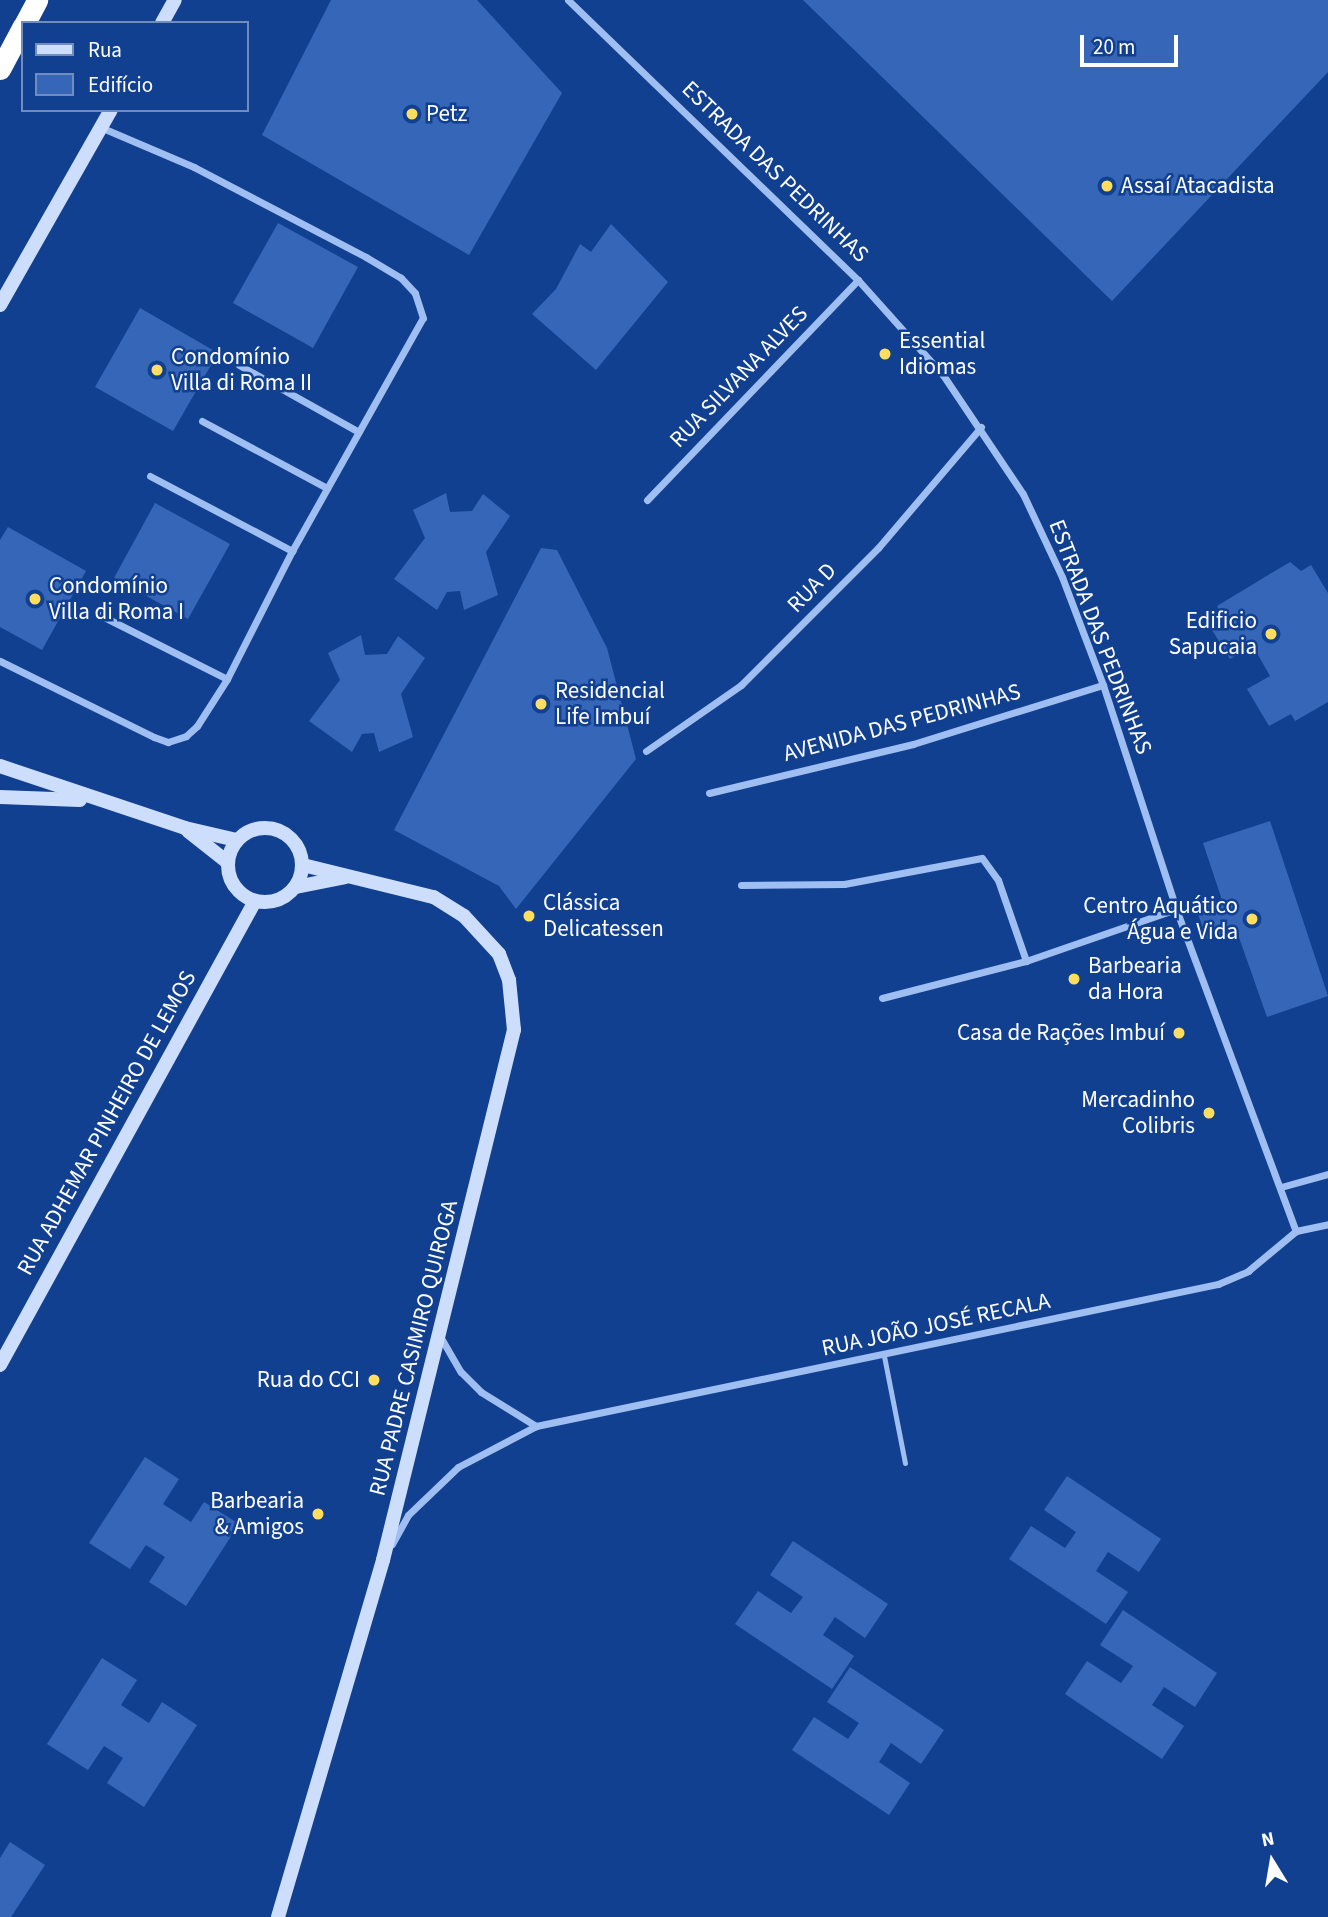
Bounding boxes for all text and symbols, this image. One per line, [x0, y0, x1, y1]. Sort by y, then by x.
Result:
legend [21, 21, 248, 112]
scale bar [1083, 21, 1181, 65]
text: 20 m [1093, 32, 1135, 62]
text: Rua [88, 35, 122, 65]
text: Edifício [88, 70, 153, 100]
street label: ESTRADA DAS PEDRINHAS [676, 76, 874, 268]
place label: Petz [426, 100, 467, 128]
marker: Petz [404, 106, 420, 122]
place label: Assaí Atacadista [1121, 172, 1275, 200]
marker: Assaí Atacadista [1099, 178, 1115, 194]
street label: RUA SILVANA ALVES [664, 300, 814, 454]
place label: Essential Idiomas [899, 327, 985, 381]
place label: Condomínio Villa di Roma II [171, 343, 312, 397]
marker: Essential Idiomas [877, 346, 893, 362]
marker: Condomínio Villa di Roma II [149, 362, 165, 378]
street label: ESTRADA DAS PEDRINHAS [1042, 516, 1158, 758]
street label: RUA D [782, 557, 842, 619]
place label: Condomínio Villa di Roma I [49, 572, 184, 626]
marker: Condomínio Villa di Roma I [27, 591, 43, 607]
place label: Edificio Sapucaia [1169, 607, 1257, 661]
marker: Edificio Sapucaia [1263, 626, 1279, 642]
place label: Residencial Life Imbuí [555, 677, 665, 731]
street label: AVENIDA DAS PEDRINHAS [780, 678, 1024, 768]
marker: Residencial Life Imbuí [533, 696, 549, 712]
place label: Clássica Delicatessen [543, 889, 664, 943]
place label: Centro Aquático Água e Vida [1083, 892, 1238, 946]
marker: Clássica Delicatessen [521, 908, 537, 924]
marker: Centro Aquático Água e Vida [1244, 911, 1260, 927]
place label: Barbearia da Hora [1088, 952, 1182, 1006]
street label: RUA ADHEMAR PINHEIRO DE LEMOS [12, 966, 202, 1280]
marker: Barbearia da Hora [1066, 971, 1082, 987]
place label: Casa de Rações Imbuí [957, 1019, 1165, 1047]
marker: Casa de Rações Imbuí [1171, 1025, 1187, 1041]
place label: Mercadinho Colibris [1081, 1086, 1195, 1140]
marker: Mercadinho Colibris [1201, 1105, 1217, 1121]
street label: RUA PADRE CASIMIRO QUIROGA [364, 1197, 464, 1499]
street label: RUA JOÃO JOSÉ RECALA [819, 1287, 1053, 1363]
place label: Rua do CCI [257, 1366, 360, 1394]
marker: Rua do CCI [366, 1372, 382, 1388]
place label: Barbearia & Amigos [210, 1487, 304, 1541]
marker: Barbearia & Amigos [310, 1506, 326, 1522]
text: N [1259, 1825, 1277, 1854]
north arrow [1237, 1826, 1307, 1896]

